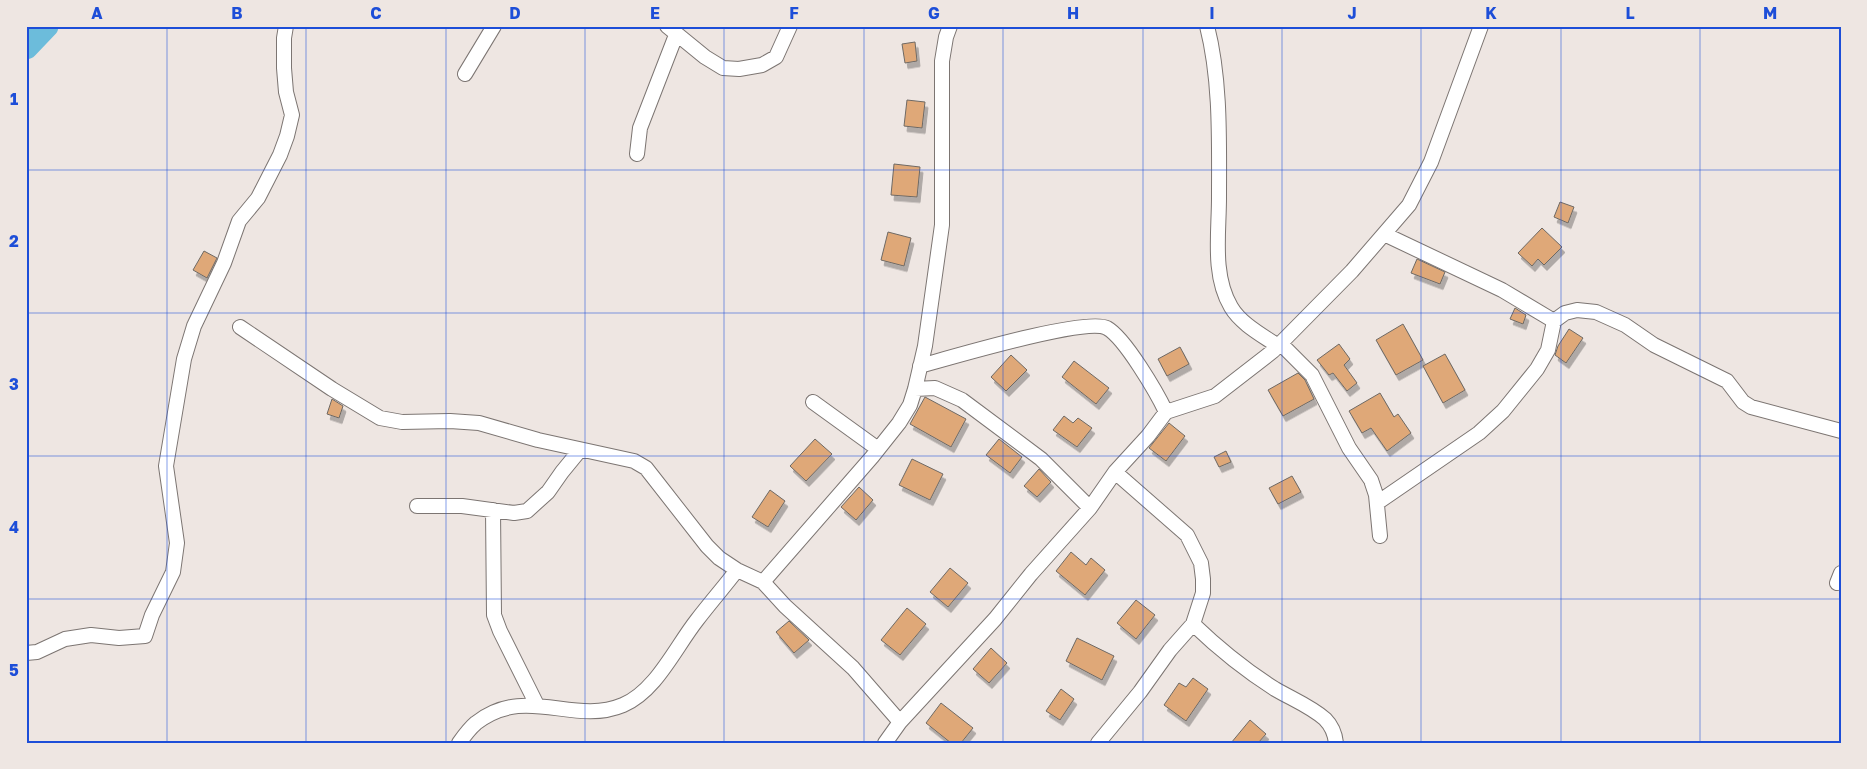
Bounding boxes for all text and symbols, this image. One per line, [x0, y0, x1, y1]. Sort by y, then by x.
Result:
text: A [91, 3, 103, 23]
text: B [231, 3, 243, 23]
text: C [370, 3, 382, 23]
text: D [509, 3, 521, 23]
text: E [650, 3, 660, 23]
text: F [789, 3, 799, 23]
text: G [928, 3, 940, 23]
text: H [1067, 3, 1079, 23]
text: I [1209, 3, 1215, 23]
text: J [1347, 3, 1357, 23]
text: K [1485, 3, 1497, 23]
text: L [1625, 3, 1635, 23]
text: M [1763, 3, 1777, 23]
text: 1 [10, 89, 18, 109]
text: 2 [9, 231, 19, 251]
text: 3 [9, 374, 19, 394]
text: 4 [9, 517, 19, 537]
text: 5 [9, 660, 19, 680]

